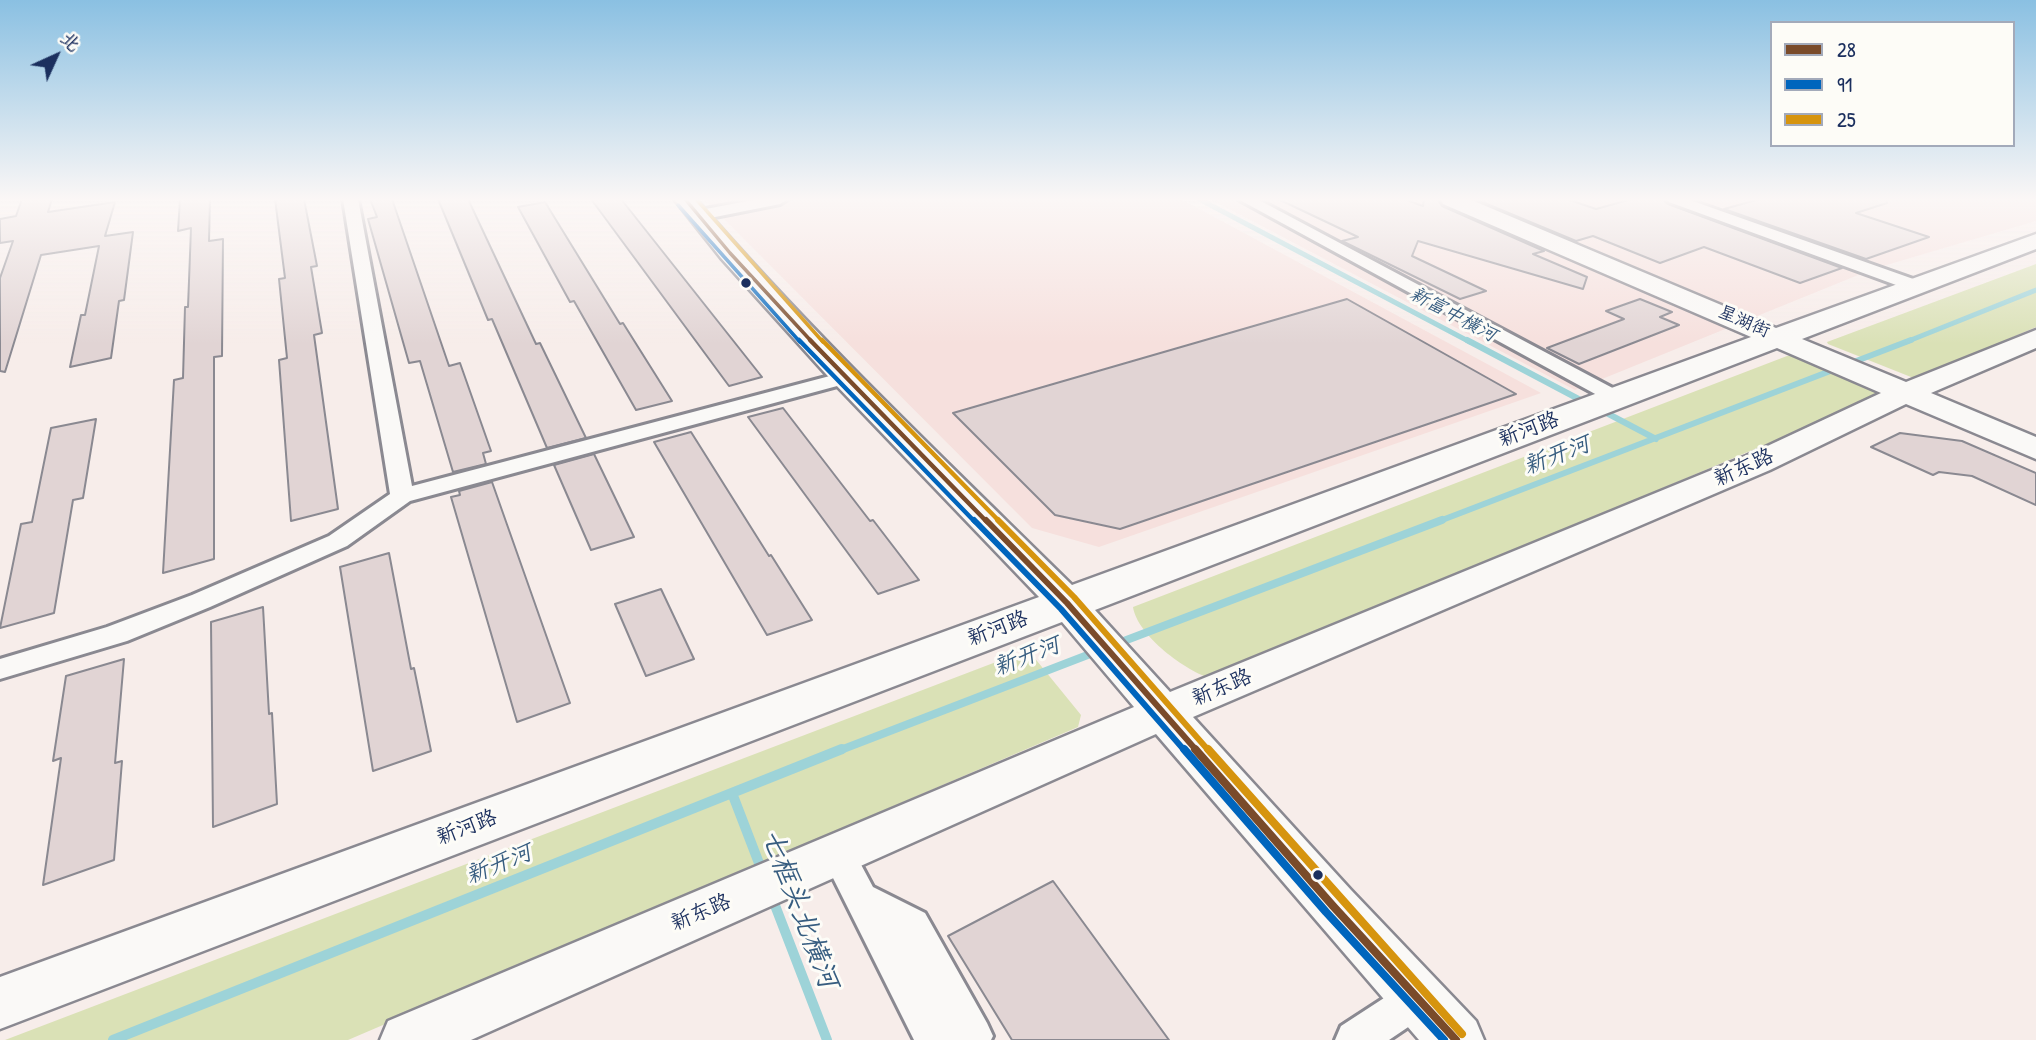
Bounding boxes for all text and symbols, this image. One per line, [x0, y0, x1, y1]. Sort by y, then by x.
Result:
north arrow [21, 21, 91, 91]
legend [1770, 21, 2015, 147]
text: 北 [55, 25, 87, 57]
text: 28 [1837, 35, 1856, 64]
text: 91 [1837, 70, 1852, 99]
text: 25 [1837, 105, 1856, 134]
unlabelled marker [739, 276, 753, 290]
water label: 新富中横河 [1406, 283, 1500, 347]
street label: 星湖街 [1715, 302, 1773, 342]
street label: 新河路 [1495, 407, 1563, 453]
water label: 新开河 [1520, 431, 1594, 481]
street label: 新东路 [1710, 444, 1778, 492]
street label: 新河路 [964, 606, 1032, 652]
water label: 新开河 [990, 632, 1064, 682]
street label: 新东路 [1188, 664, 1256, 712]
street label: 新河路 [433, 805, 501, 851]
water label: 七框头北横河 [753, 825, 845, 993]
water label: 新开河 [462, 839, 536, 891]
unlabelled marker [1311, 868, 1325, 882]
street label: 新东路 [667, 889, 735, 937]

